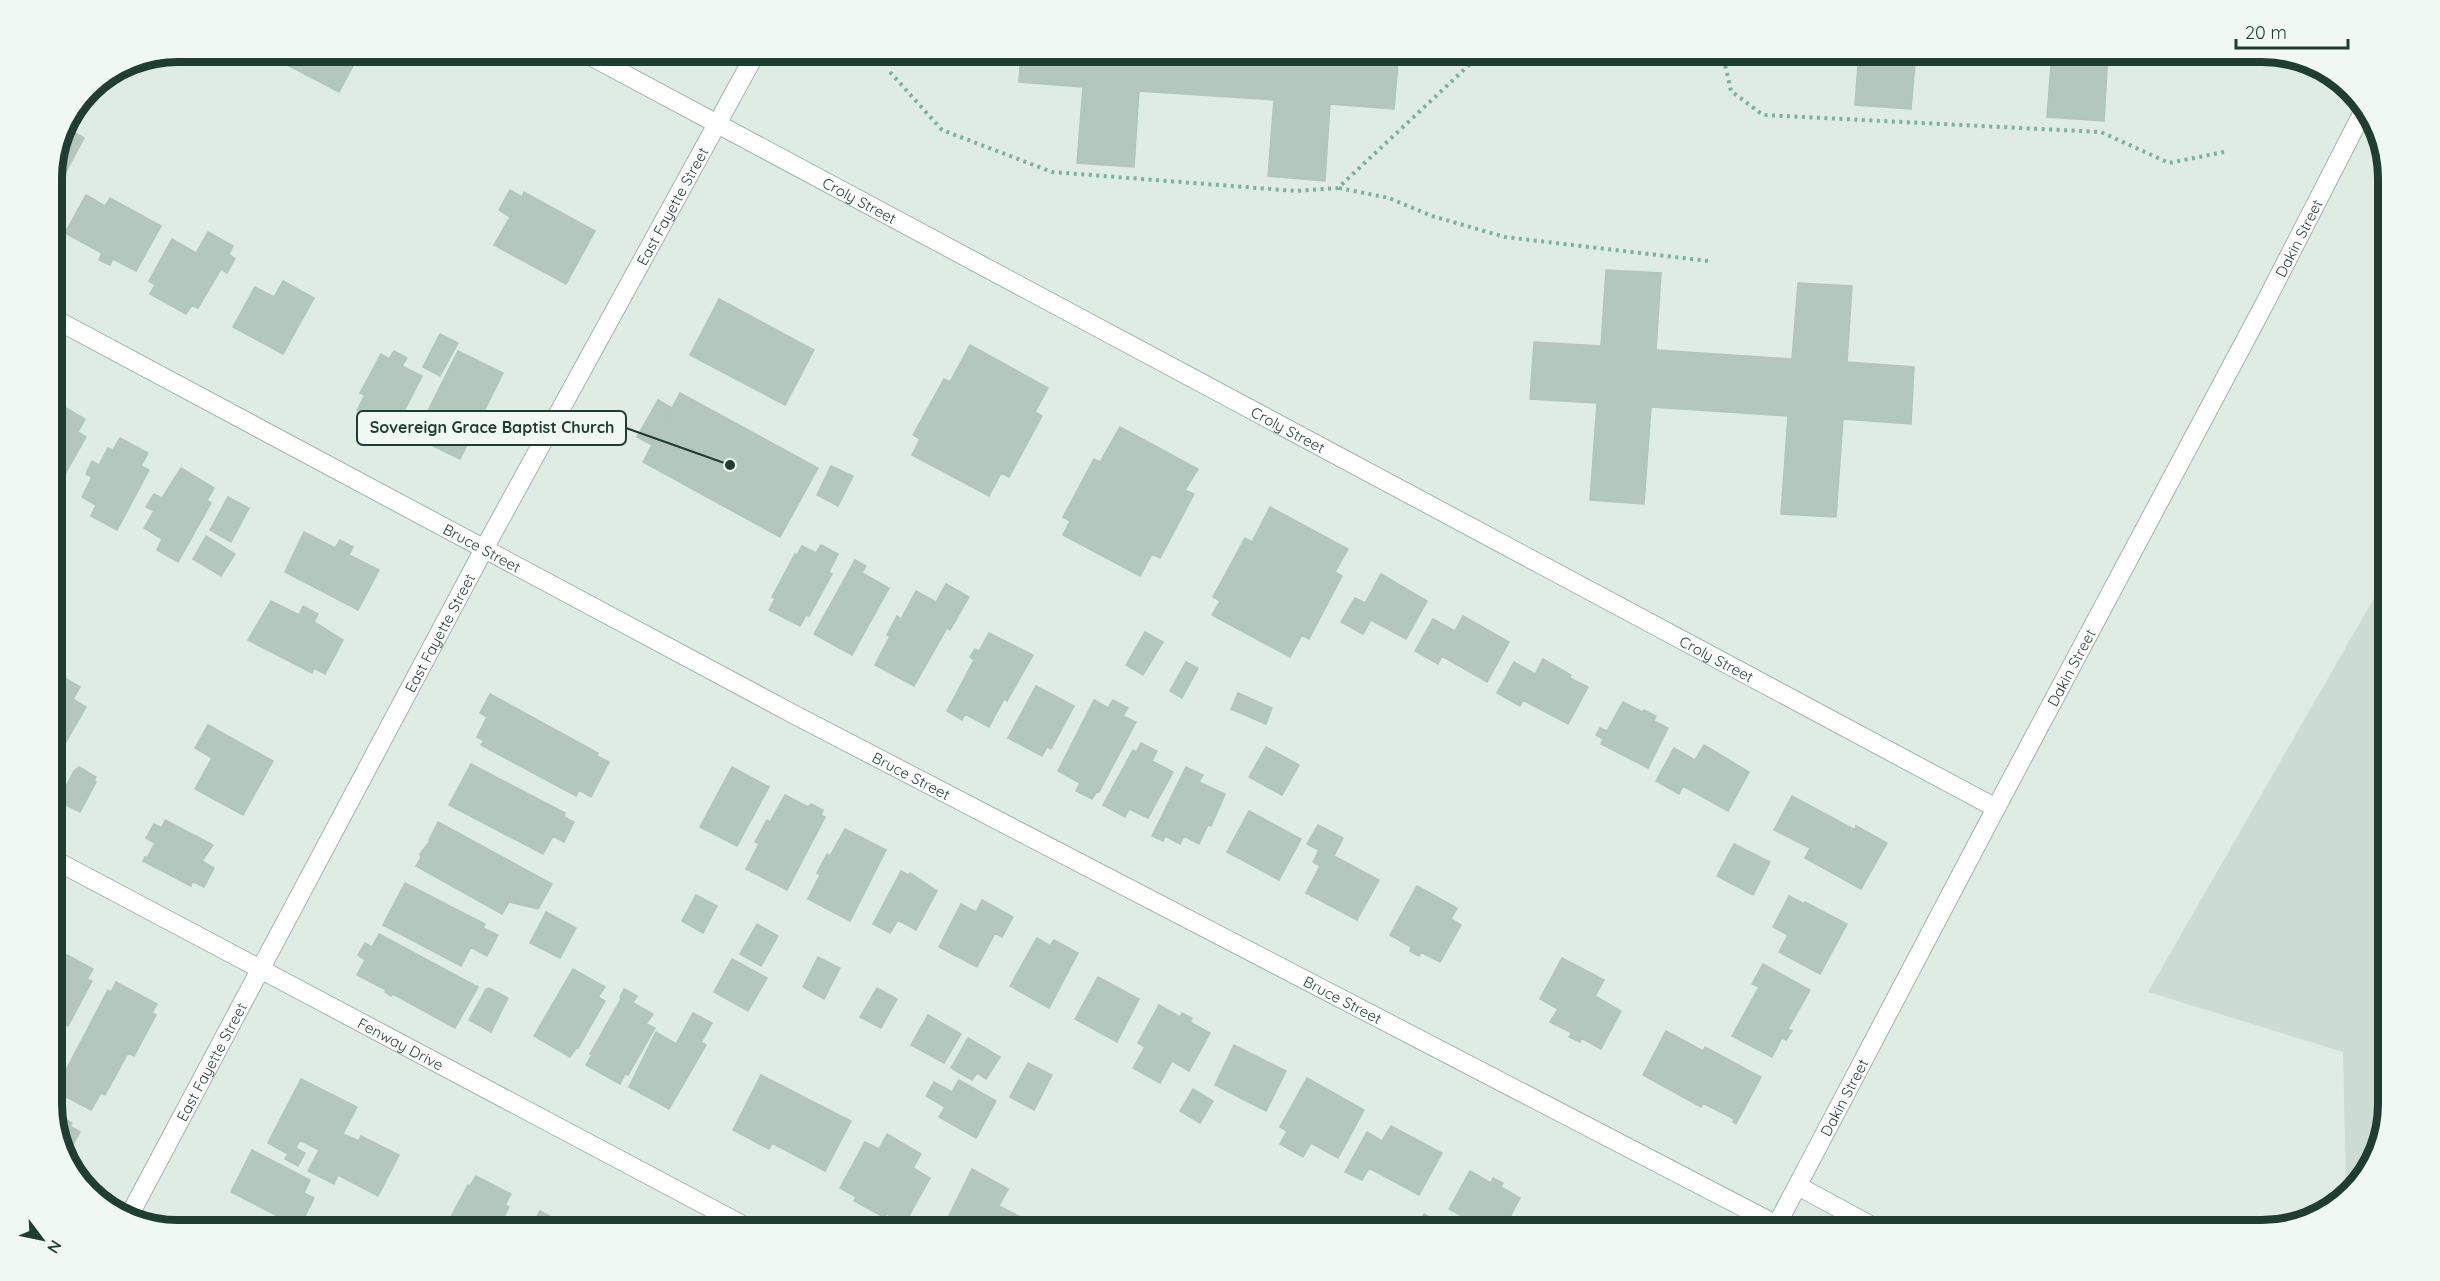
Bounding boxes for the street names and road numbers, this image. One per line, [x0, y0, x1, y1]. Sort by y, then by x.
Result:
street label: East Fayette Street [632, 144, 712, 268]
street label: Croly Street [819, 173, 900, 228]
street label: Dakin Street [2270, 196, 2326, 280]
street label: Croly Street [1248, 402, 1328, 457]
street label: Bruce Street [440, 519, 524, 576]
street label: East Fayette Street [400, 570, 479, 695]
street label: Dakin Street [2042, 626, 2099, 709]
street label: Croly Street [1676, 631, 1757, 686]
street label: Bruce Street [869, 747, 954, 804]
street label: Bruce Street [1300, 971, 1385, 1028]
street label: East Fayette Street [172, 999, 251, 1124]
street label: Fenway Drive [355, 1013, 447, 1074]
street label: Dakin Street [1816, 1055, 1872, 1139]

